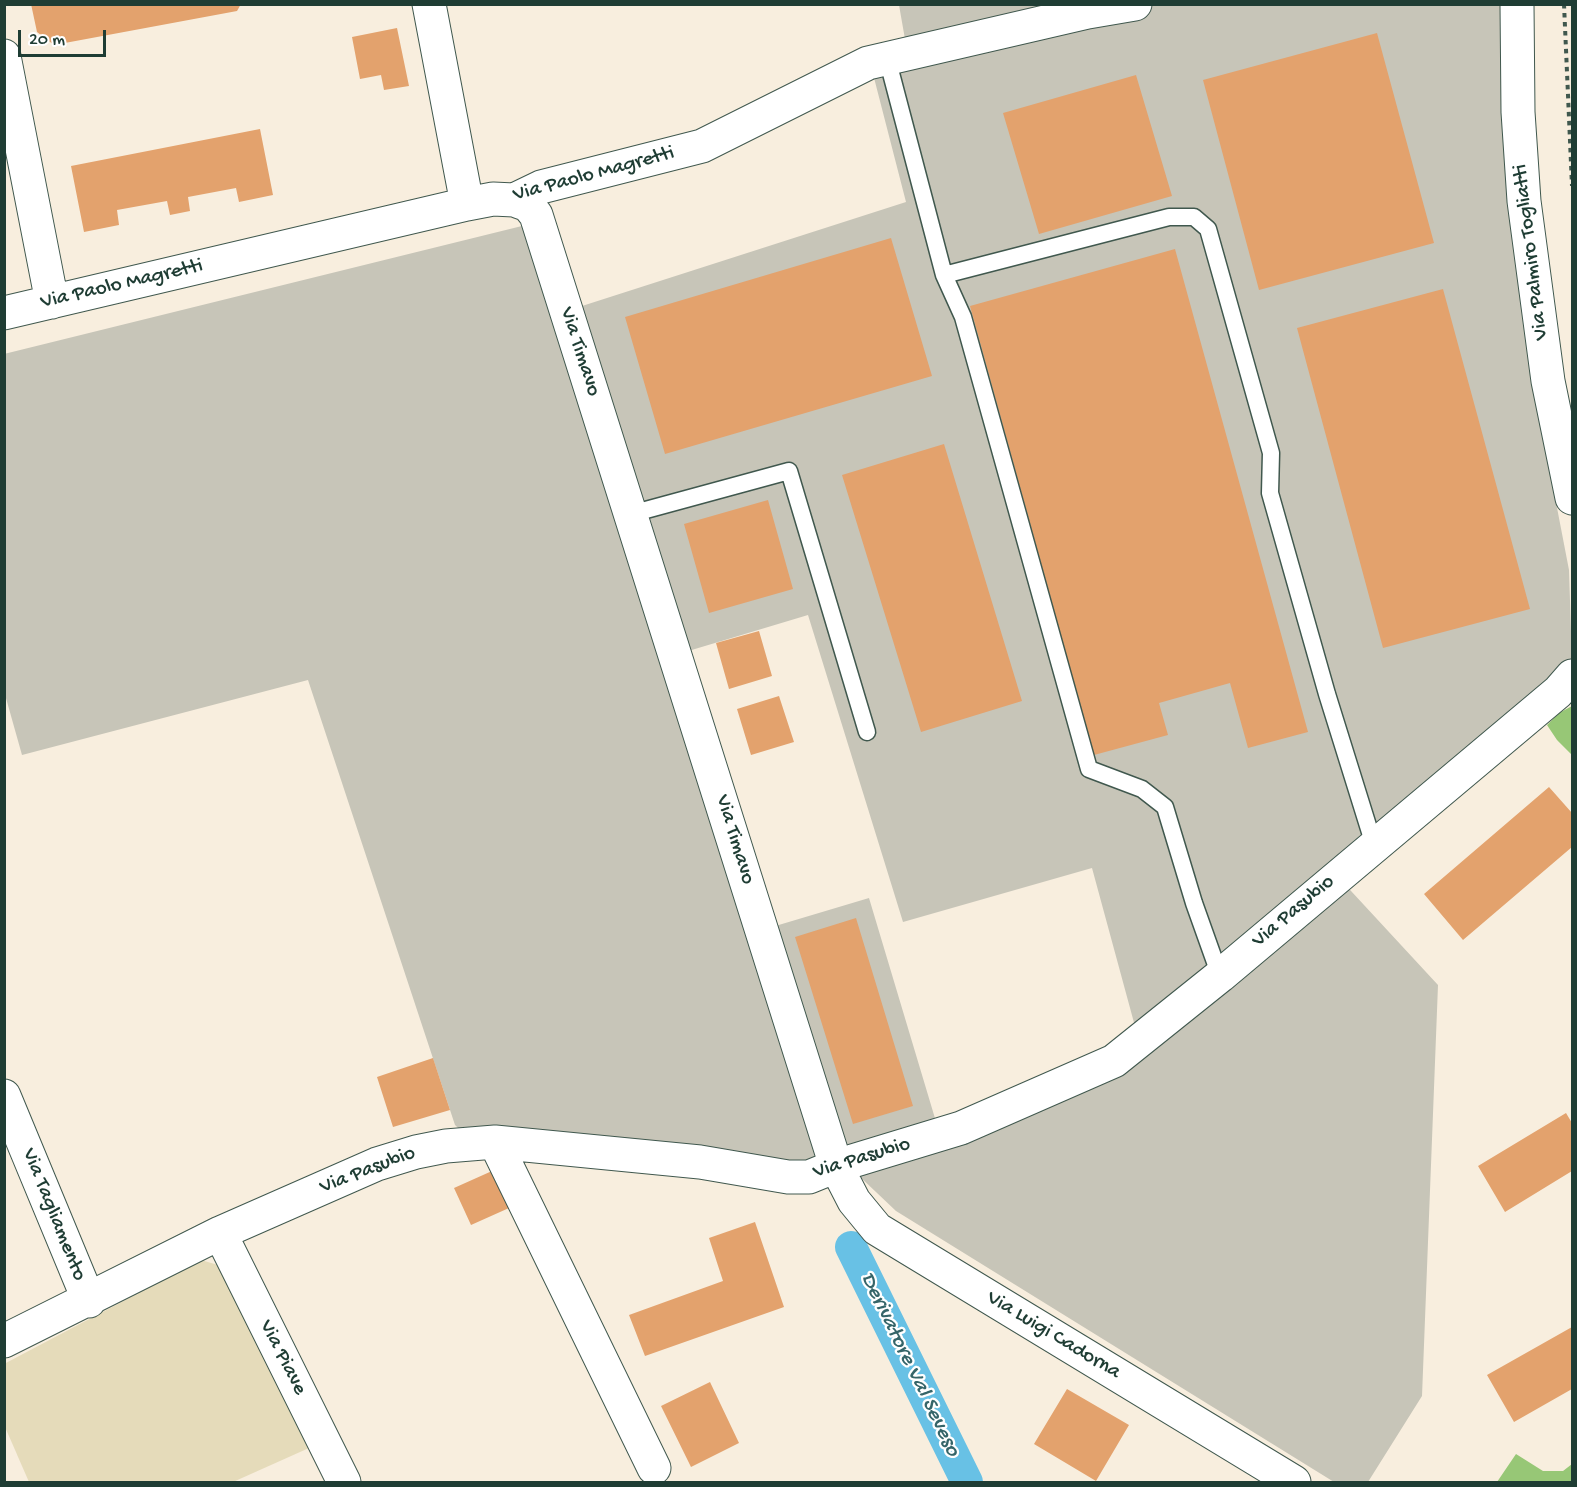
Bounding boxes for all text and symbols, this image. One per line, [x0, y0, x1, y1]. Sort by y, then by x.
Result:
scale bar [21, 18, 110, 56]
text: 20 m [29, 30, 65, 51]
street label: Via Paolo Magretti [511, 141, 677, 209]
street label: Via Palmiro Togliatti [1509, 163, 1555, 341]
street label: Via Paolo Magretti [38, 254, 206, 316]
street label: Via Timavo [553, 304, 605, 400]
street label: Via Timavo [708, 792, 760, 888]
street label: Via Pasubio [1248, 870, 1340, 954]
street label: Via Pasubio [810, 1132, 914, 1186]
street label: Via Pasubio [317, 1141, 419, 1201]
street label: Via Tagliamento [15, 1145, 91, 1285]
water label: Derivatore Val Seveso [853, 1269, 965, 1461]
street label: Via Luigi Cadorna [981, 1286, 1125, 1386]
street label: Via Piave [252, 1316, 312, 1400]

